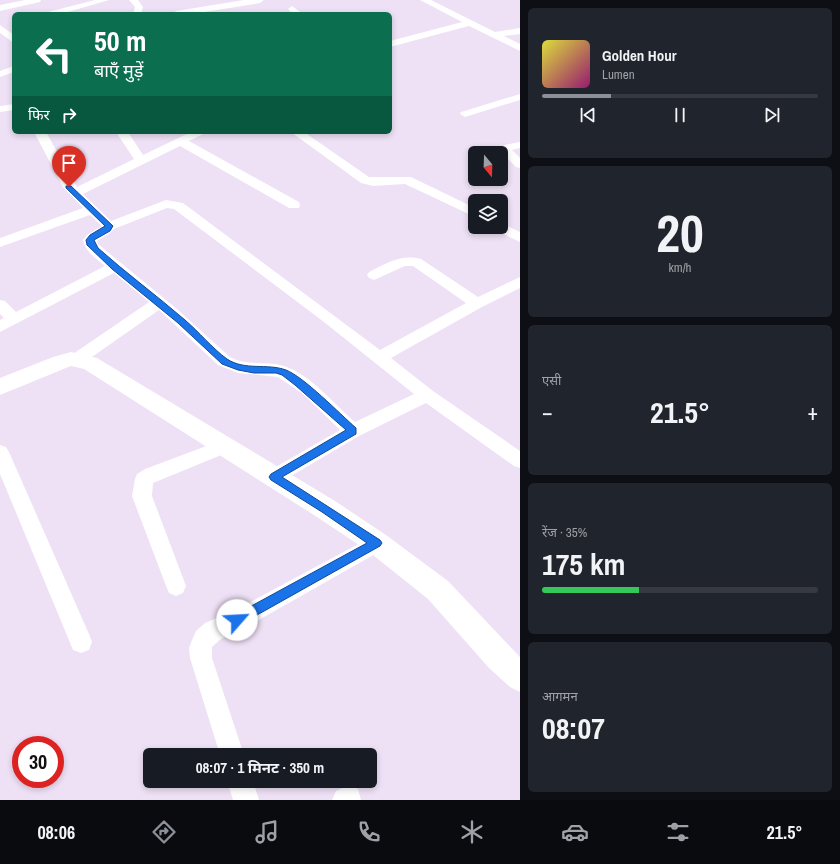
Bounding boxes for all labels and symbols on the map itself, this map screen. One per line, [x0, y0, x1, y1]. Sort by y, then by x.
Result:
pin [52, 146, 86, 187]
north arrow [468, 146, 508, 186]
position arrow [216, 599, 258, 641]
speed limit sign: 30 [12, 736, 64, 788]

